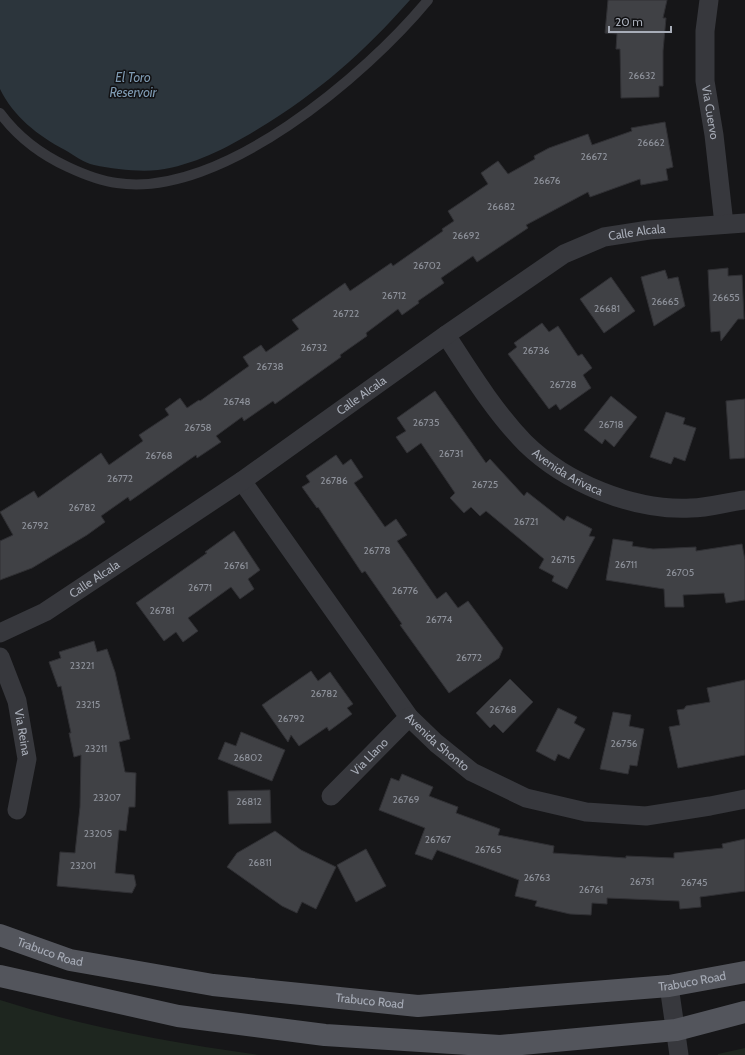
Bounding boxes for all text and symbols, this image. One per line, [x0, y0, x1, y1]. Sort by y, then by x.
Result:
scale bar [609, 8, 671, 34]
text: 20 m [615, 14, 643, 29]
water label: El Toro Reservoir [109, 69, 158, 100]
house number: 26632 [628, 69, 656, 82]
street label: Via Cuervo [699, 84, 722, 141]
house number: 26662 [637, 136, 665, 149]
house number: 26672 [581, 150, 607, 163]
house number: 26676 [534, 174, 561, 187]
house number: 26682 [487, 200, 515, 213]
street label: Calle Alcala [607, 221, 666, 243]
house number: 26692 [452, 229, 480, 242]
house number: 26702 [413, 259, 441, 272]
house number: 26712 [382, 289, 406, 302]
house number: 26655 [712, 291, 740, 304]
house number: 26665 [651, 295, 679, 308]
house number: 26681 [594, 302, 620, 315]
house number: 26722 [333, 307, 359, 320]
house number: 26732 [301, 341, 327, 354]
house number: 26736 [523, 344, 550, 357]
house number: 26738 [256, 360, 284, 373]
street label: Calle Alcala [333, 372, 389, 418]
house number: 26728 [549, 378, 577, 391]
house number: 26748 [223, 395, 251, 408]
house number: 26735 [413, 416, 439, 429]
house number: 26718 [598, 418, 624, 431]
house number: 26758 [184, 421, 212, 434]
street label: Avenida Arivaca [529, 445, 605, 498]
house number: 26731 [439, 447, 463, 460]
house number: 26768 [145, 449, 173, 462]
house number: 26772 [107, 472, 133, 485]
house number: 26786 [320, 474, 348, 487]
house number: 26725 [472, 478, 498, 491]
house number: 26782 [68, 501, 96, 514]
house number: 26721 [514, 515, 538, 528]
house number: 26792 [22, 519, 48, 532]
house number: 26778 [364, 544, 390, 557]
house number: 26715 [551, 553, 575, 566]
street label: Calle Alcala [66, 556, 122, 601]
house number: 26711 [615, 558, 637, 571]
house number: 26761 [224, 559, 248, 572]
house number: 26705 [666, 566, 694, 579]
house number: 26771 [188, 581, 212, 594]
house number: 26776 [392, 584, 418, 597]
house number: 26781 [149, 604, 175, 617]
house number: 26774 [426, 613, 452, 626]
house number: 26772 [456, 651, 482, 664]
house number: 23221 [70, 659, 94, 672]
house number: 26782 [310, 687, 338, 700]
house number: 23215 [76, 698, 100, 711]
house number: 26768 [489, 703, 517, 716]
street label: Via Reina [12, 708, 34, 757]
street label: Avenida Shonto [402, 710, 473, 774]
house number: 26792 [278, 712, 304, 725]
street label: Via Llano [347, 734, 391, 778]
house number: 26756 [611, 737, 638, 750]
house number: 23211 [85, 742, 107, 755]
house number: 26802 [233, 751, 263, 764]
house number: 23207 [93, 791, 121, 804]
house number: 26769 [393, 793, 420, 806]
house number: 26812 [236, 795, 262, 808]
house number: 23205 [84, 827, 112, 840]
house number: 26767 [425, 833, 451, 846]
house number: 26765 [475, 843, 501, 856]
house number: 26811 [248, 856, 272, 869]
house number: 23201 [70, 859, 96, 872]
house number: 26763 [524, 871, 550, 884]
house number: 26751 [630, 875, 654, 888]
house number: 26745 [681, 876, 707, 889]
house number: 26761 [579, 883, 603, 896]
street label: Trabuco Road [15, 934, 84, 969]
street label: Trabuco Road [658, 968, 727, 994]
street label: Trabuco Road [335, 990, 405, 1012]

